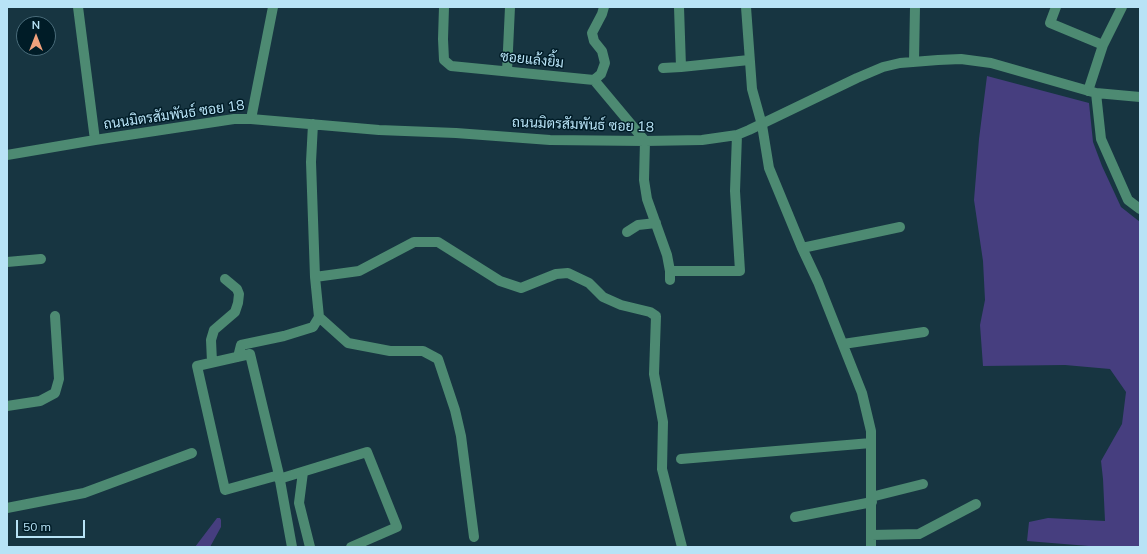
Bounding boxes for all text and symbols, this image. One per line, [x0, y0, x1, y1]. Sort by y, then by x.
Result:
north arrow [16, 16, 56, 56]
text: N [32, 18, 40, 32]
street label: ซอยแล้งยิ้ม [499, 48, 565, 72]
street label: ถนนมิตรสัมพันธ์ ซอย 18 [102, 97, 246, 133]
street label: ถนนมิตรสัมพันธ์ ซอย 18 [512, 114, 654, 136]
scale bar [18, 512, 87, 538]
text: 50 m [23, 519, 51, 534]

